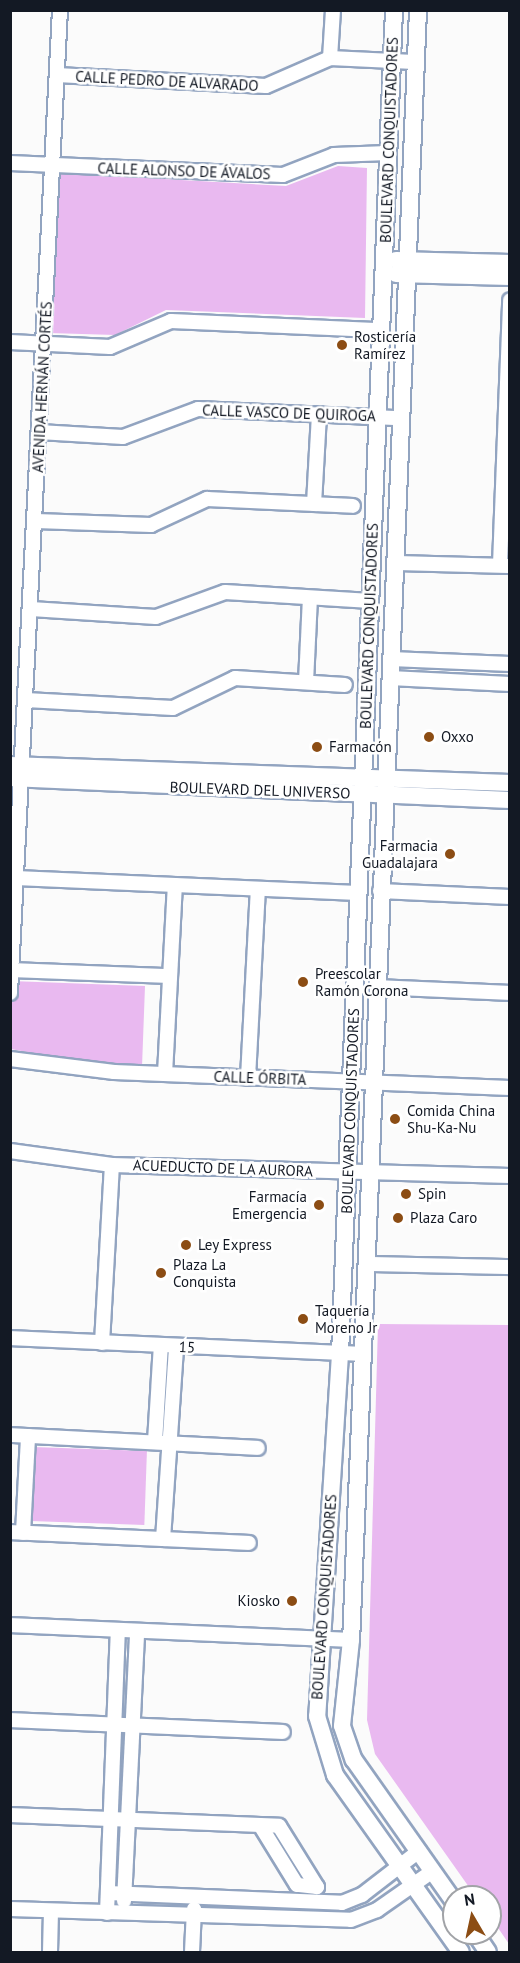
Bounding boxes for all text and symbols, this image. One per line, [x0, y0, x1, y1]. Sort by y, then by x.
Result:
street label: BOULEVARD CONQUISTADORES [376, 37, 402, 243]
street label: CALLE PEDRO DE ALVARADO [75, 67, 259, 95]
street label: CALLE ALONSO DE ÁVALOS [97, 159, 271, 183]
street label: AVENIDA HERNÁN CORTÉS [29, 301, 55, 473]
place label: Rosticería Ramírez [354, 327, 416, 362]
marker: Rosticería Ramírez [335, 338, 349, 352]
street label: CALLE VASCO DE QUIROGA [202, 401, 376, 425]
street label: BOULEVARD CONQUISTADORES [356, 523, 382, 729]
place label: Oxxo [441, 728, 474, 746]
marker: Oxxo [422, 730, 436, 744]
place label: Farmacón [329, 738, 392, 756]
marker: Farmacón [310, 740, 324, 754]
street label: BOULEVARD DEL UNIVERSO [169, 778, 351, 802]
place label: Farmacia Guadalajara [362, 836, 438, 871]
marker: Farmacia Guadalajara [443, 847, 457, 861]
place label: Preescolar Ramón Corona [315, 964, 409, 999]
marker: Preescolar Ramón Corona [296, 975, 310, 989]
street label: BOULEVARD CONQUISTADORES [337, 1008, 363, 1214]
street label: CALLE ÓRBITA [213, 1067, 307, 1089]
place label: Comida China Shu-Ka-Nu [407, 1101, 495, 1136]
marker: Comida China Shu-Ka-Nu [388, 1112, 402, 1126]
street label: ACUEDUCTO DE LA AURORA [132, 1156, 314, 1180]
place label: Spin [418, 1185, 446, 1203]
place label: Farmacía Emergencia [232, 1187, 307, 1222]
marker: Spin [399, 1187, 413, 1201]
marker: Farmacía Emergencia [312, 1198, 326, 1212]
place label: Plaza Caro [410, 1209, 477, 1227]
marker: Plaza Caro [391, 1211, 405, 1225]
place label: Ley Express [198, 1236, 272, 1254]
marker: Ley Express [179, 1238, 193, 1252]
place label: Plaza La Conquista [173, 1255, 236, 1290]
marker: Plaza La Conquista [154, 1266, 168, 1280]
place label: Taquería Moreno Jr [315, 1301, 377, 1336]
marker: Taquería Moreno Jr [296, 1312, 310, 1326]
street label: 15 [178, 1338, 196, 1356]
street label: BOULEVARD CONQUISTADORES [308, 1494, 340, 1700]
place label: Kiosko [237, 1592, 280, 1610]
marker: Kiosko [285, 1594, 299, 1608]
north arrow [442, 1885, 502, 1945]
text: N [463, 1888, 476, 1910]

